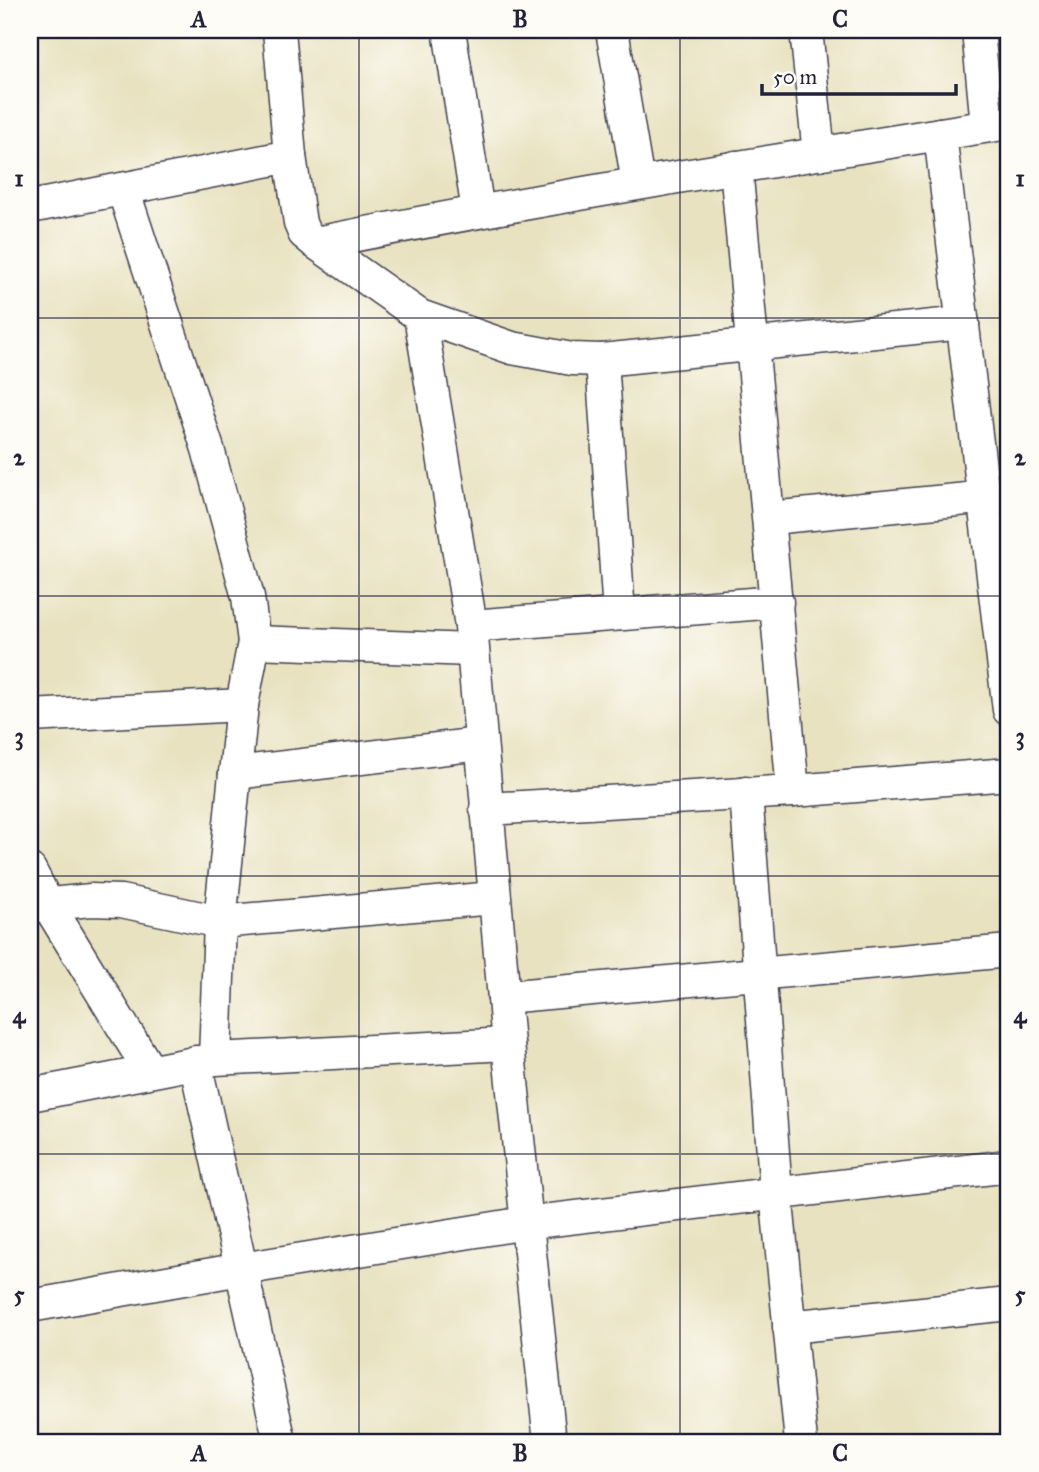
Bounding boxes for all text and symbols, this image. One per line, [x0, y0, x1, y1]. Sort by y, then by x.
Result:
text: A [189, 5, 207, 33]
text: B [512, 5, 528, 33]
text: C [832, 5, 848, 33]
scale bar [762, 52, 957, 96]
text: 50 m [773, 64, 818, 90]
text: 1 [14, 164, 24, 192]
text: 1 [1015, 164, 1025, 192]
text: 2 [13, 443, 25, 471]
text: 2 [1014, 443, 1026, 471]
text: 3 [14, 722, 24, 751]
text: 3 [1015, 722, 1025, 751]
text: 4 [13, 1001, 27, 1029]
text: 4 [1014, 1001, 1028, 1029]
text: 5 [14, 1280, 25, 1308]
text: 5 [1015, 1280, 1026, 1308]
text: A [189, 1439, 207, 1467]
text: B [512, 1439, 528, 1467]
text: C [832, 1439, 848, 1467]

